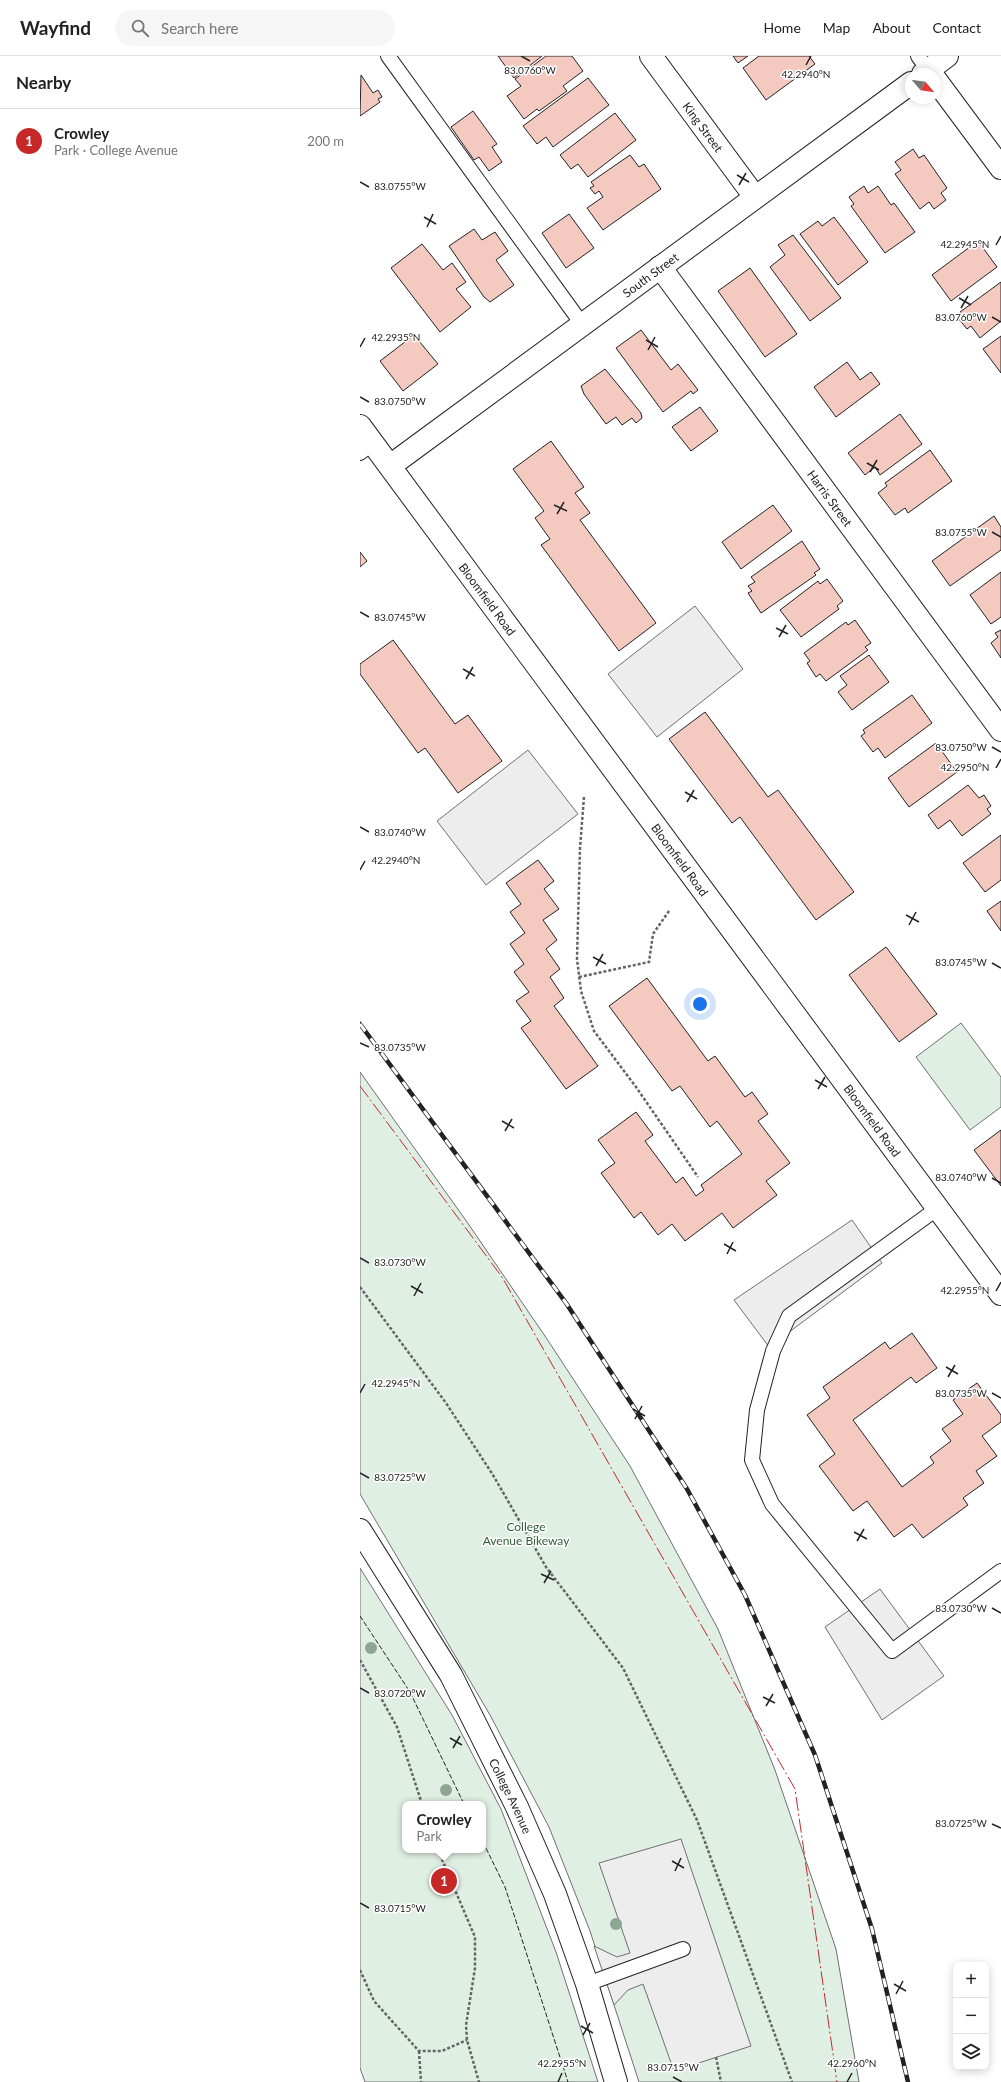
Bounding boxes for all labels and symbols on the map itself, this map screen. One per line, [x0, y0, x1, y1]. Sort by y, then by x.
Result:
text: 83.0760°W [504, 64, 556, 76]
text: 42.2940°N [782, 68, 830, 80]
north arrow [905, 68, 941, 104]
street label: King Street [680, 99, 727, 155]
text: 83.0755°W [374, 180, 426, 192]
text: 42.2945°N [941, 238, 989, 250]
street label: South Street [619, 249, 682, 300]
text: 83.0760°W [935, 311, 987, 323]
text: 42.2935°N [372, 331, 420, 343]
text: 83.0750°W [374, 395, 426, 407]
street label: Harris Street [804, 467, 856, 530]
text: 83.0755°W [935, 526, 987, 538]
street label: Bloomfield Road [456, 560, 519, 638]
text: 83.0745°W [374, 611, 426, 623]
text: 83.0750°W [935, 741, 987, 753]
text: 42.2950°N [941, 761, 989, 773]
street label: Bloomfield Road [648, 820, 712, 899]
text: 83.0740°W [374, 826, 426, 838]
text: 42.2940°N [372, 854, 420, 866]
text: 83.0745°W [935, 956, 987, 968]
your location [690, 994, 710, 1014]
text: 83.0735°W [374, 1041, 426, 1053]
street label: Bloomfield Road [841, 1081, 904, 1159]
text: 83.0740°W [935, 1171, 987, 1183]
text: 83.0730°W [374, 1256, 426, 1268]
text: 42.2955°N [941, 1284, 989, 1296]
text: 42.2945°N [372, 1377, 420, 1389]
text: 83.0735°W [935, 1387, 987, 1399]
text: 83.0725°W [374, 1471, 426, 1483]
park label: College Avenue Bikeway [483, 1519, 570, 1548]
text: 83.0730°W [935, 1602, 987, 1614]
text: 83.0720°W [374, 1687, 426, 1699]
street label: College Avenue [486, 1756, 535, 1836]
text: 83.0725°W [935, 1817, 987, 1829]
pin: 1 [431, 1866, 457, 1896]
text: 83.0715°W [374, 1902, 426, 1914]
text: 42.2955°N [538, 2057, 586, 2069]
text: 42.2960°N [828, 2057, 876, 2069]
text: 83.0715°W [647, 2061, 699, 2073]

